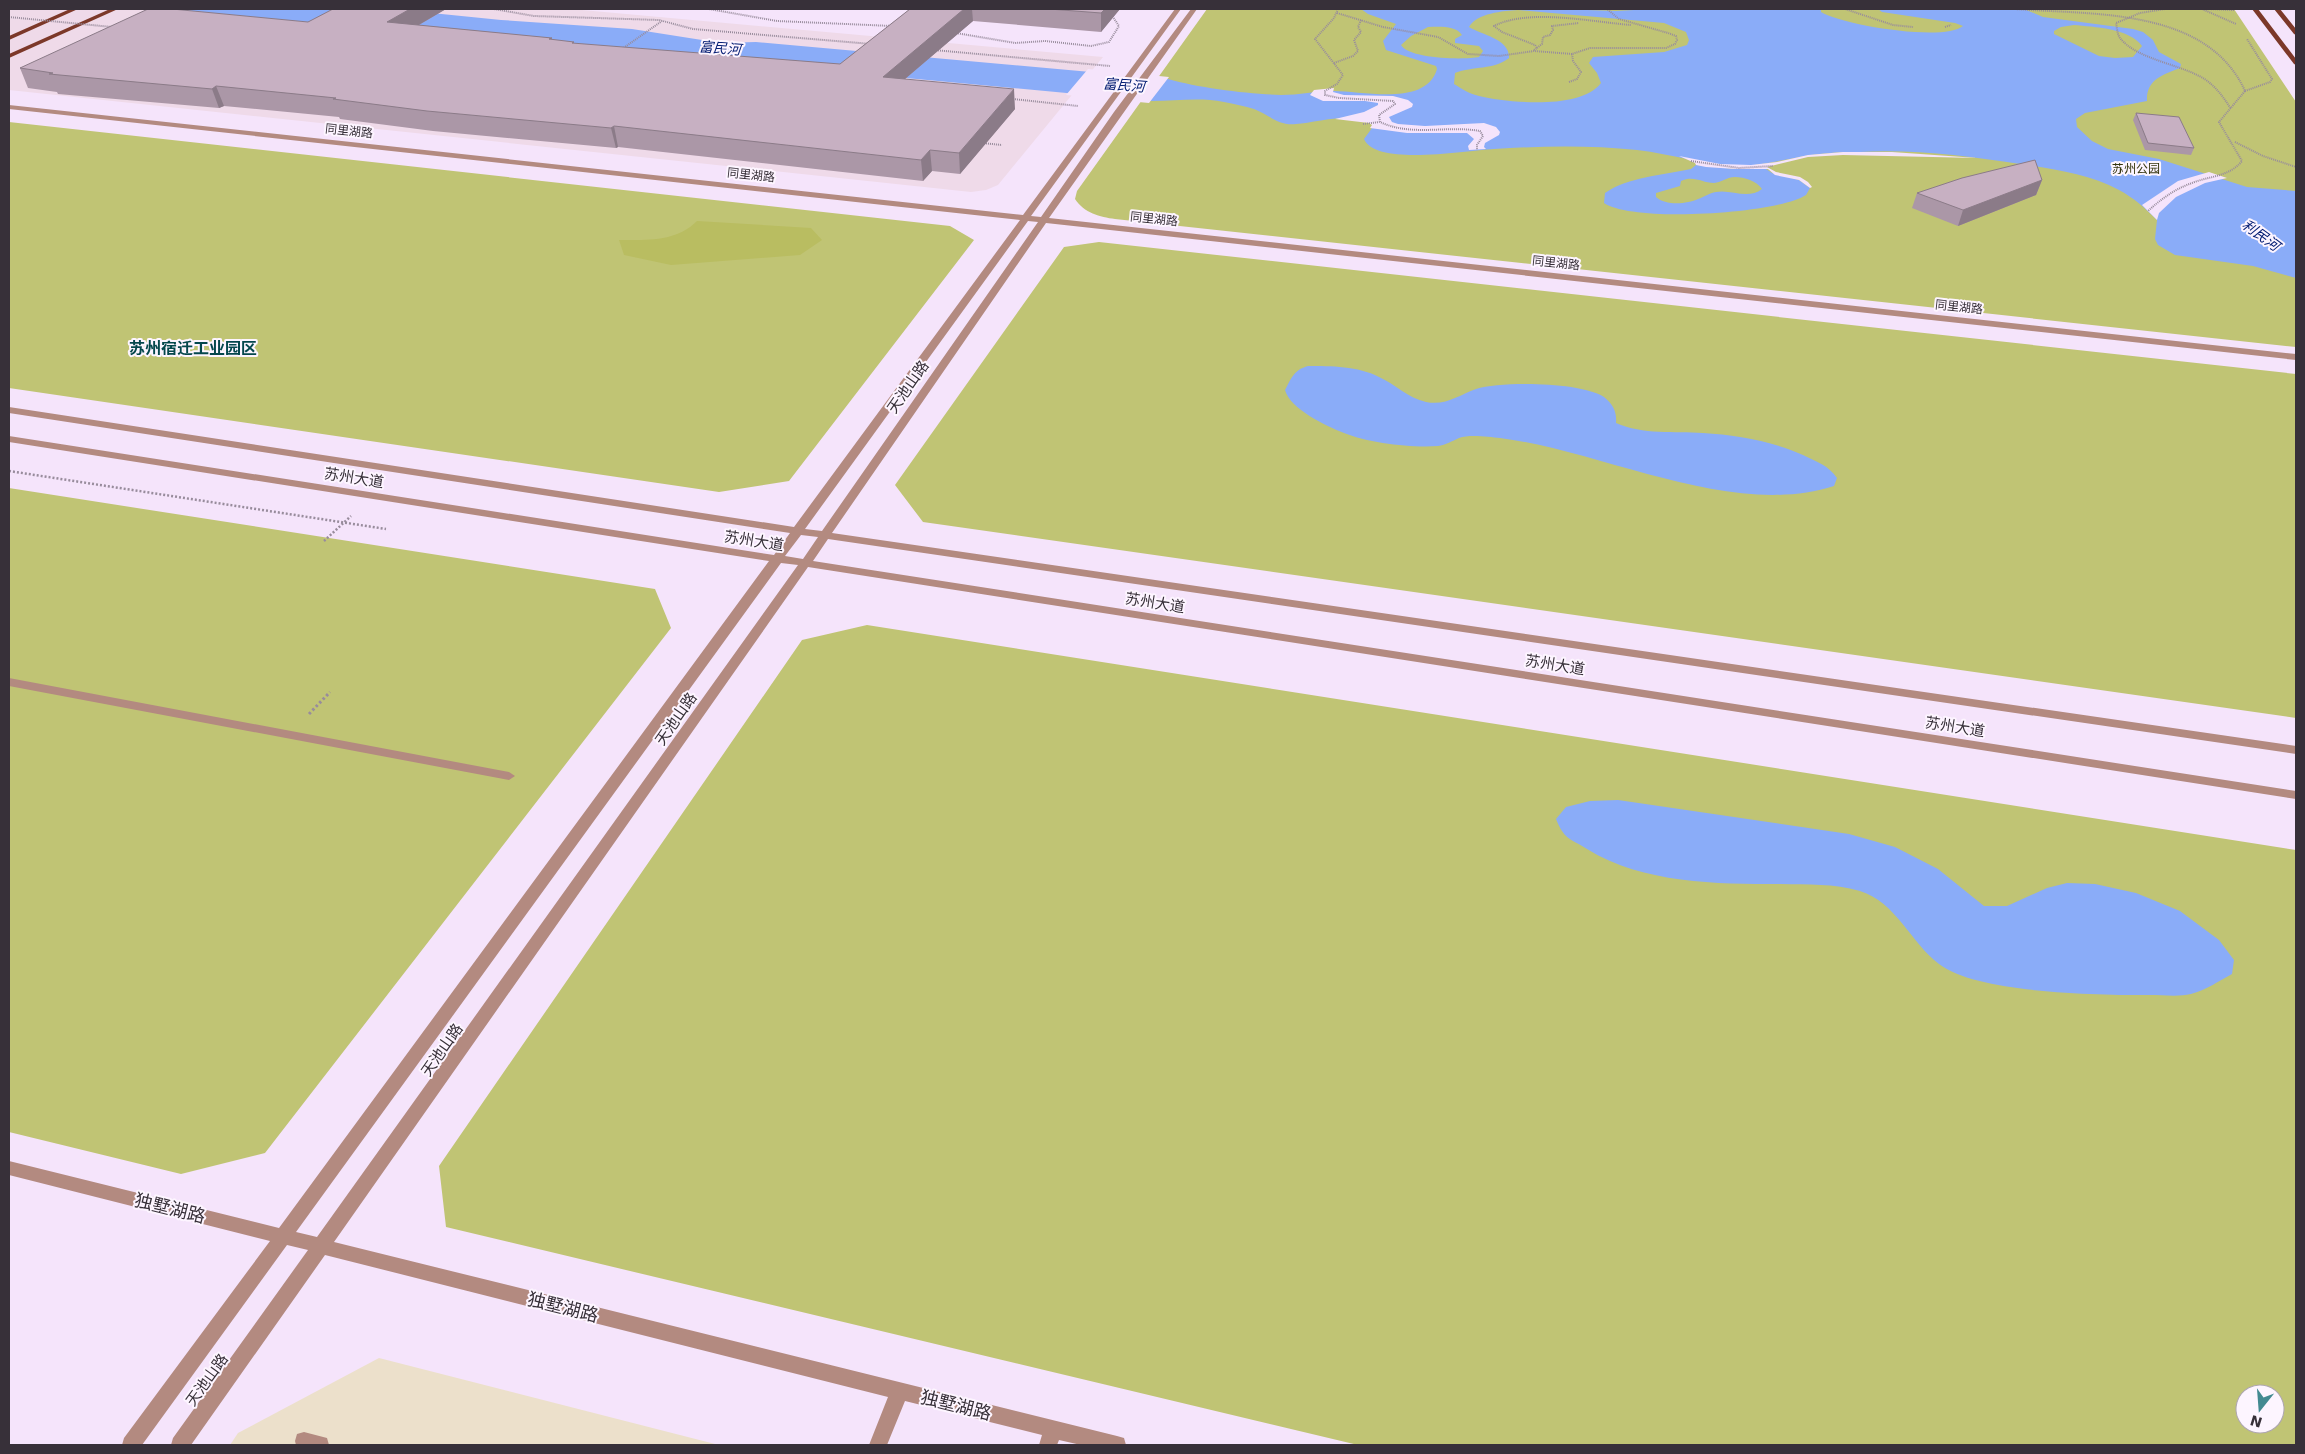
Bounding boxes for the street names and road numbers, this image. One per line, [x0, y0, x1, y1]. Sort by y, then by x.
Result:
street label: 同里湖路 [324, 122, 374, 140]
street label: 同里湖路 [726, 166, 776, 184]
street label: 同里湖路 [1129, 210, 1179, 228]
street label: 同里湖路 [1531, 254, 1581, 272]
street label: 同里湖路 [1934, 298, 1984, 316]
street label: 天池山路 [883, 357, 933, 417]
street label: 苏州大道 [323, 464, 385, 492]
street label: 苏州大道 [723, 527, 785, 555]
street label: 苏州大道 [1124, 589, 1186, 617]
street label: 苏州大道 [1524, 651, 1586, 679]
street label: 天池山路 [651, 689, 701, 749]
street label: 苏州大道 [1924, 713, 1986, 741]
street label: 天池山路 [417, 1020, 467, 1080]
street label: 独墅湖路 [133, 1189, 207, 1227]
street label: 独墅湖路 [526, 1288, 600, 1326]
street label: 天池山路 [182, 1350, 232, 1410]
street label: 独墅湖路 [919, 1386, 993, 1424]

